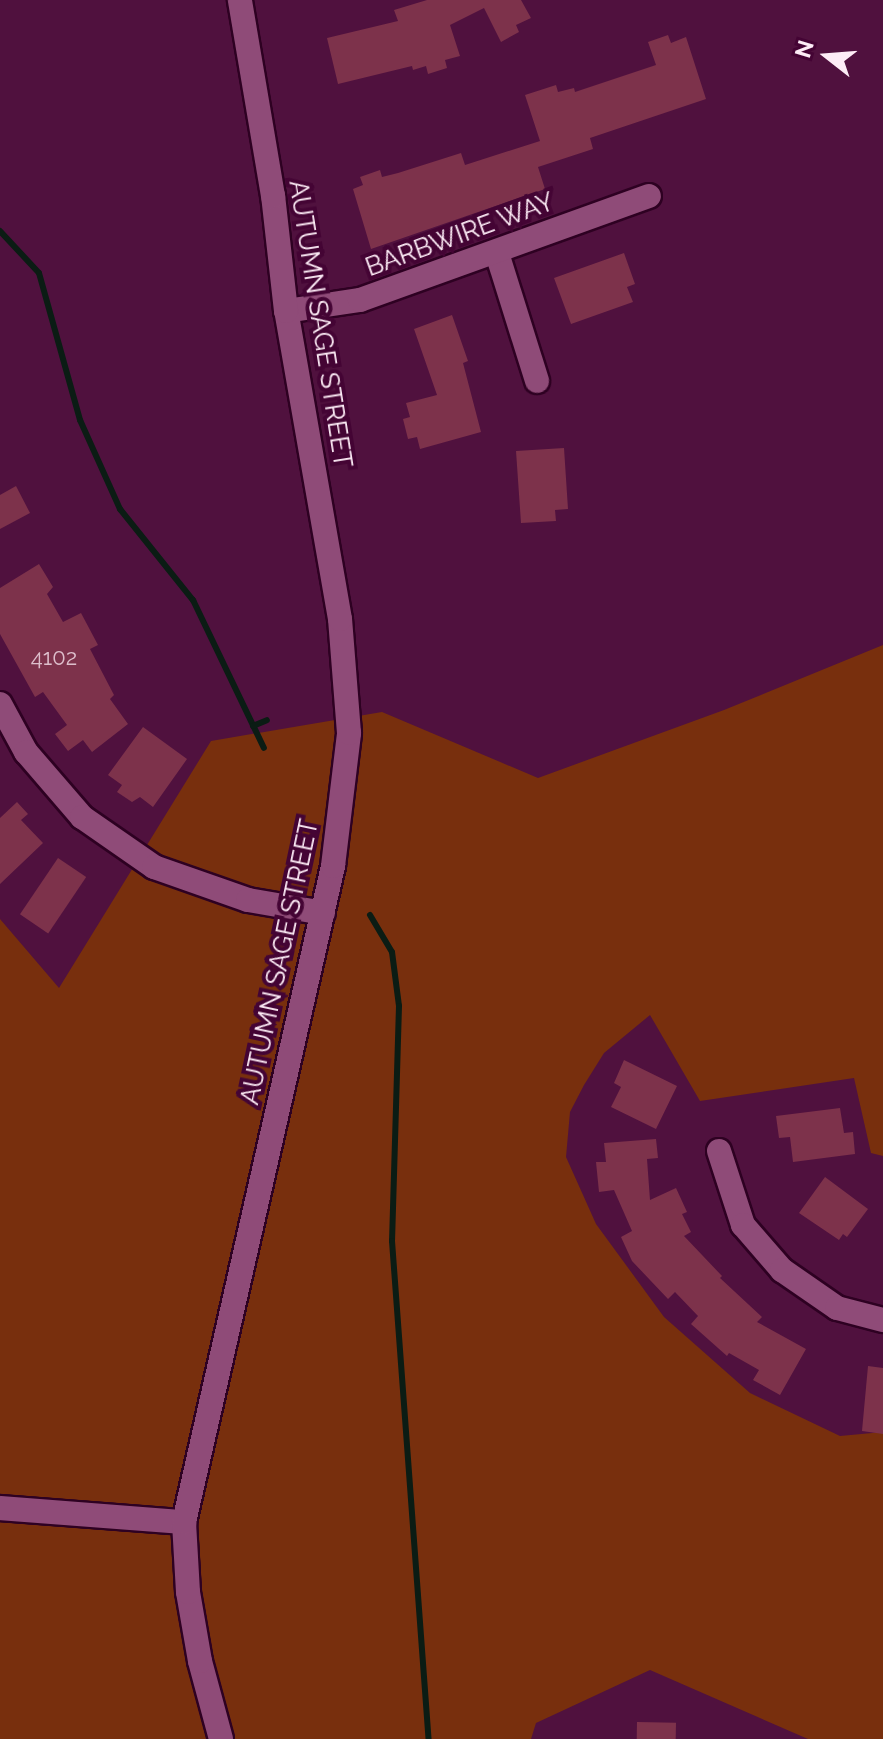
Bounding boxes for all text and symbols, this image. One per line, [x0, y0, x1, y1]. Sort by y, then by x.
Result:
north arrow [787, 16, 867, 96]
text: N [789, 37, 819, 61]
street label: AUTUMN SAGE STREET [282, 178, 358, 470]
street label: BARBWIRE WAY [361, 186, 559, 284]
house number: 4102 [31, 645, 77, 671]
street label: AUTUMN SAGE STREET [234, 816, 326, 1108]

